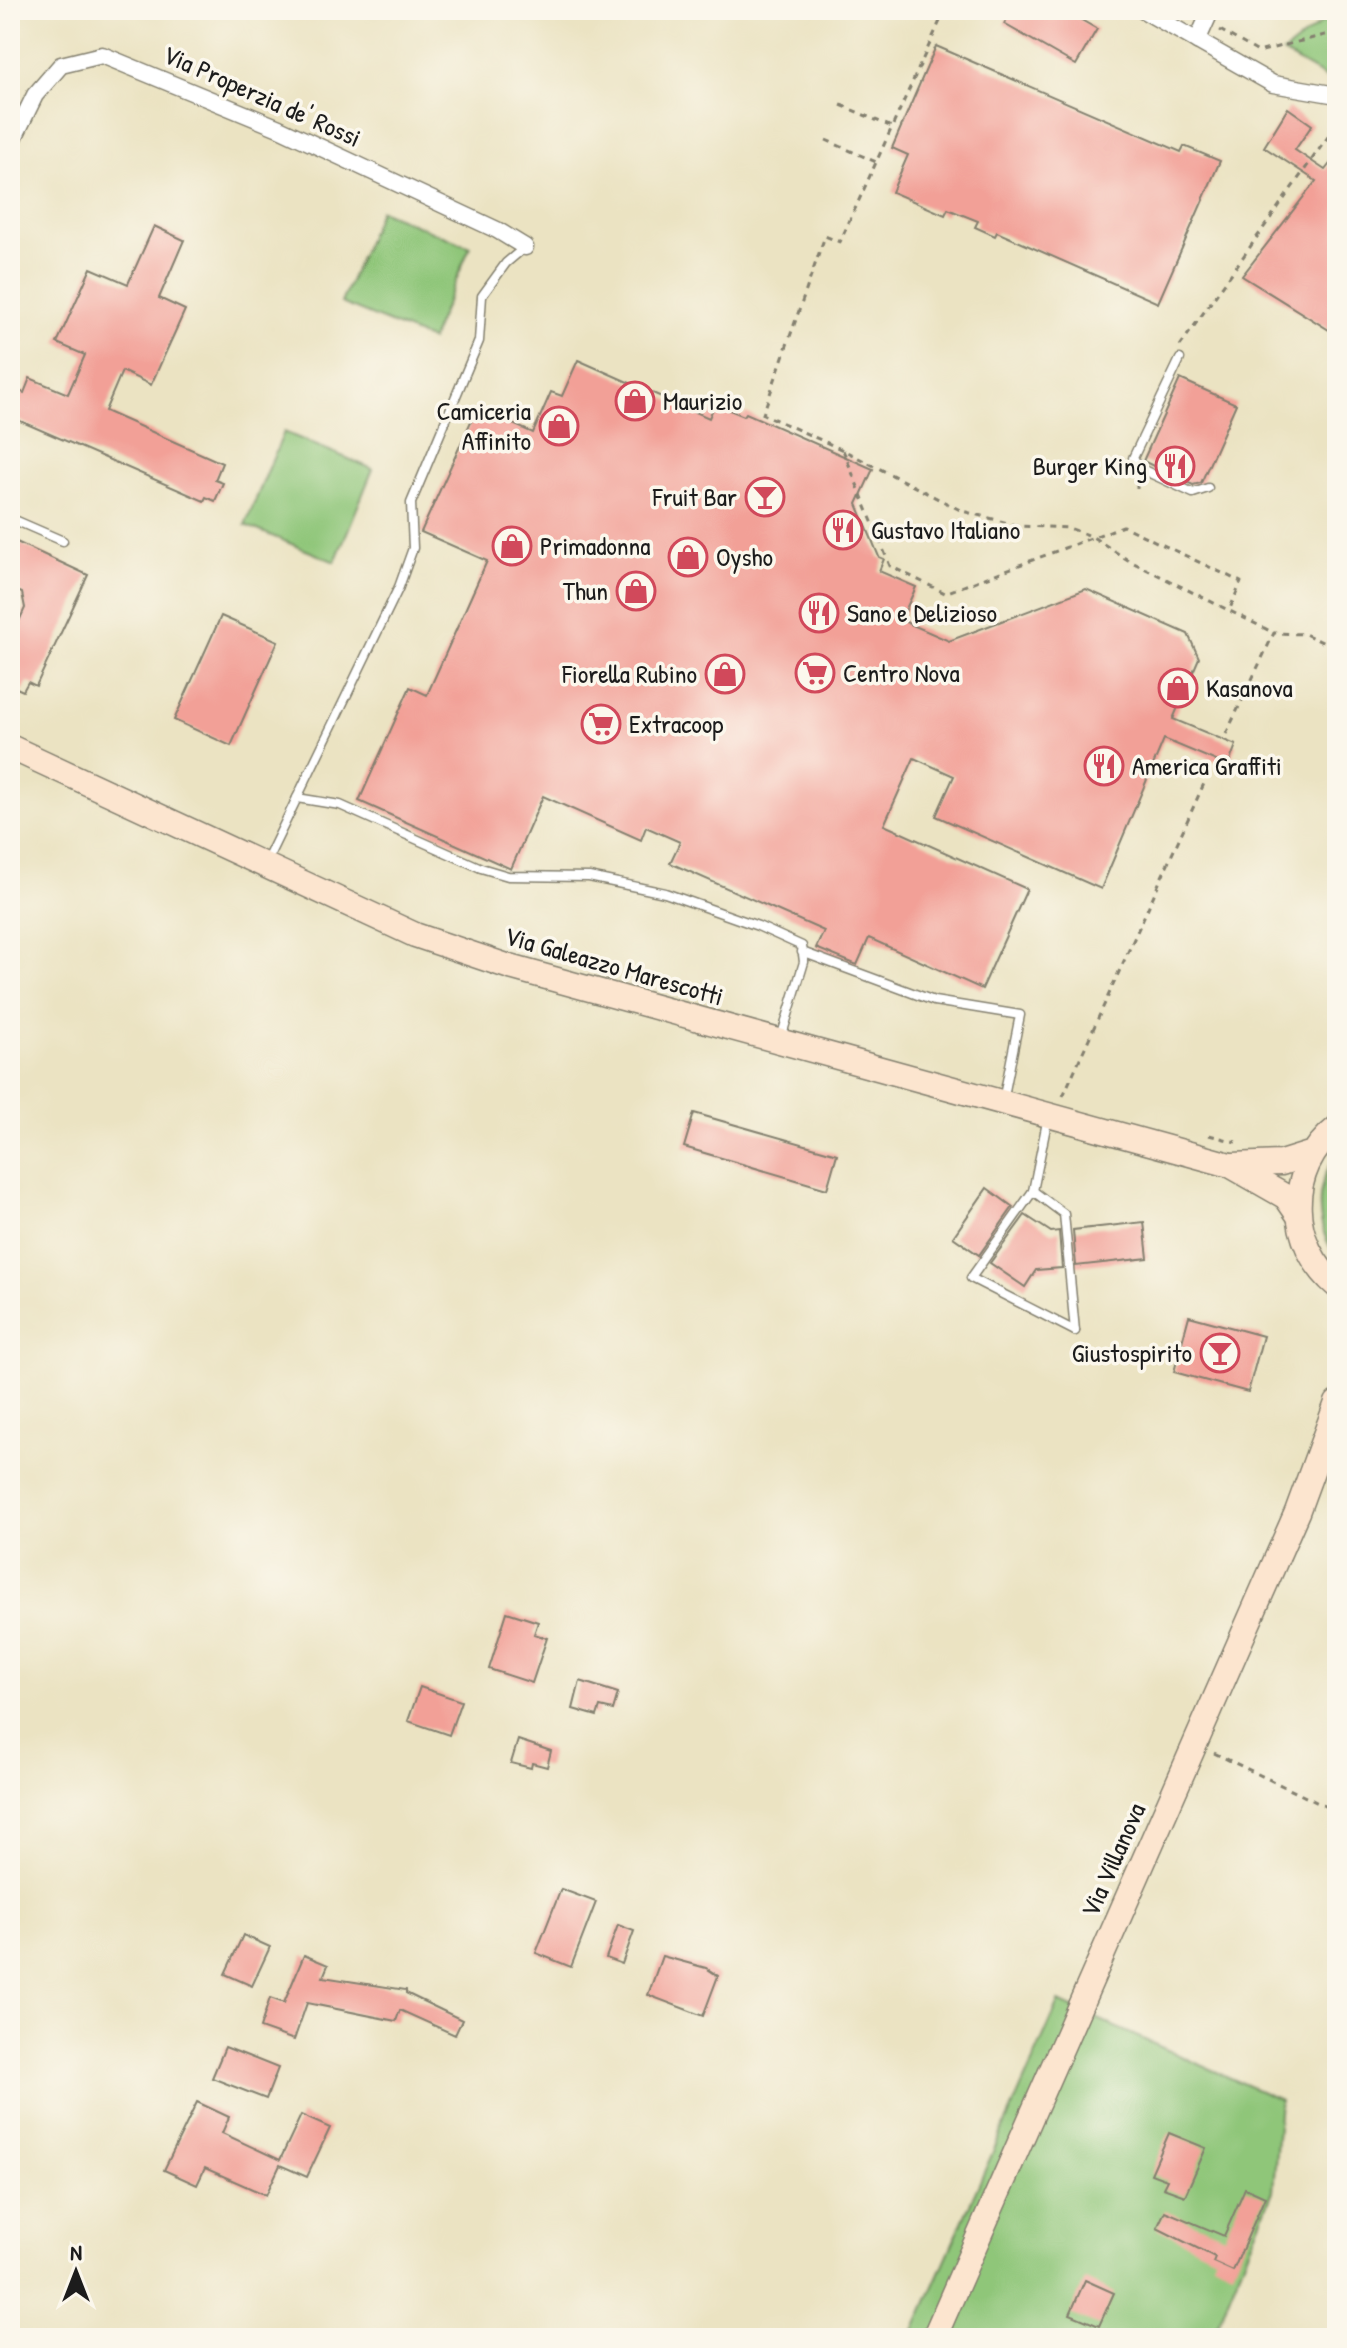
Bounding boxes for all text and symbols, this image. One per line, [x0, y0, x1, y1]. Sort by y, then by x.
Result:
street label: Via Properzia de' Rossi [158, 36, 367, 155]
shop icon: Maurizio [614, 380, 656, 422]
place label: Maurizio [663, 383, 742, 418]
place label: Camiceria Affinito [437, 393, 531, 458]
shop icon: Camiceria Affinito [538, 405, 580, 447]
restaurant icon: Burger King [1154, 445, 1196, 487]
place label: Burger King [1033, 448, 1147, 483]
bar icon: Fruit Bar [744, 476, 786, 518]
place label: Fruit Bar [652, 479, 737, 514]
restaurant icon: Gustavo Italiano [822, 509, 864, 551]
place label: Gustavo Italiano [871, 512, 1020, 547]
shop icon: Primadonna [491, 525, 533, 567]
place label: Primadonna [540, 528, 651, 563]
shop icon: Oysho [667, 536, 709, 578]
place label: Oysho [716, 539, 773, 574]
shop icon: Thun [615, 570, 657, 612]
place label: Thun [563, 573, 608, 608]
restaurant icon: Sano e Delizioso [798, 592, 840, 634]
place label: Sano e Delizioso [847, 595, 997, 630]
supermarket icon: Centro Nova [794, 652, 836, 694]
shop icon: Fiorella Rubino [704, 653, 746, 695]
place label: Centro Nova [843, 655, 960, 690]
place label: Fiorella Rubino [561, 656, 697, 691]
shop icon: Kasanova [1157, 667, 1199, 709]
place label: Kasanova [1206, 670, 1293, 705]
supermarket icon: Extracoop [580, 703, 622, 745]
place label: Extracoop [629, 706, 723, 741]
restaurant icon: America Graffiti [1083, 745, 1125, 787]
place label: America Graffiti [1132, 748, 1282, 783]
street label: Via Galeazzo Marescotti [501, 918, 727, 1013]
bar icon: Giustospirito [1199, 1332, 1241, 1374]
place label: Giustospirito [1072, 1335, 1192, 1370]
street label: Via Villanova [1072, 1797, 1153, 1922]
north arrow [36, 2232, 116, 2312]
text: N [70, 2237, 82, 2267]

